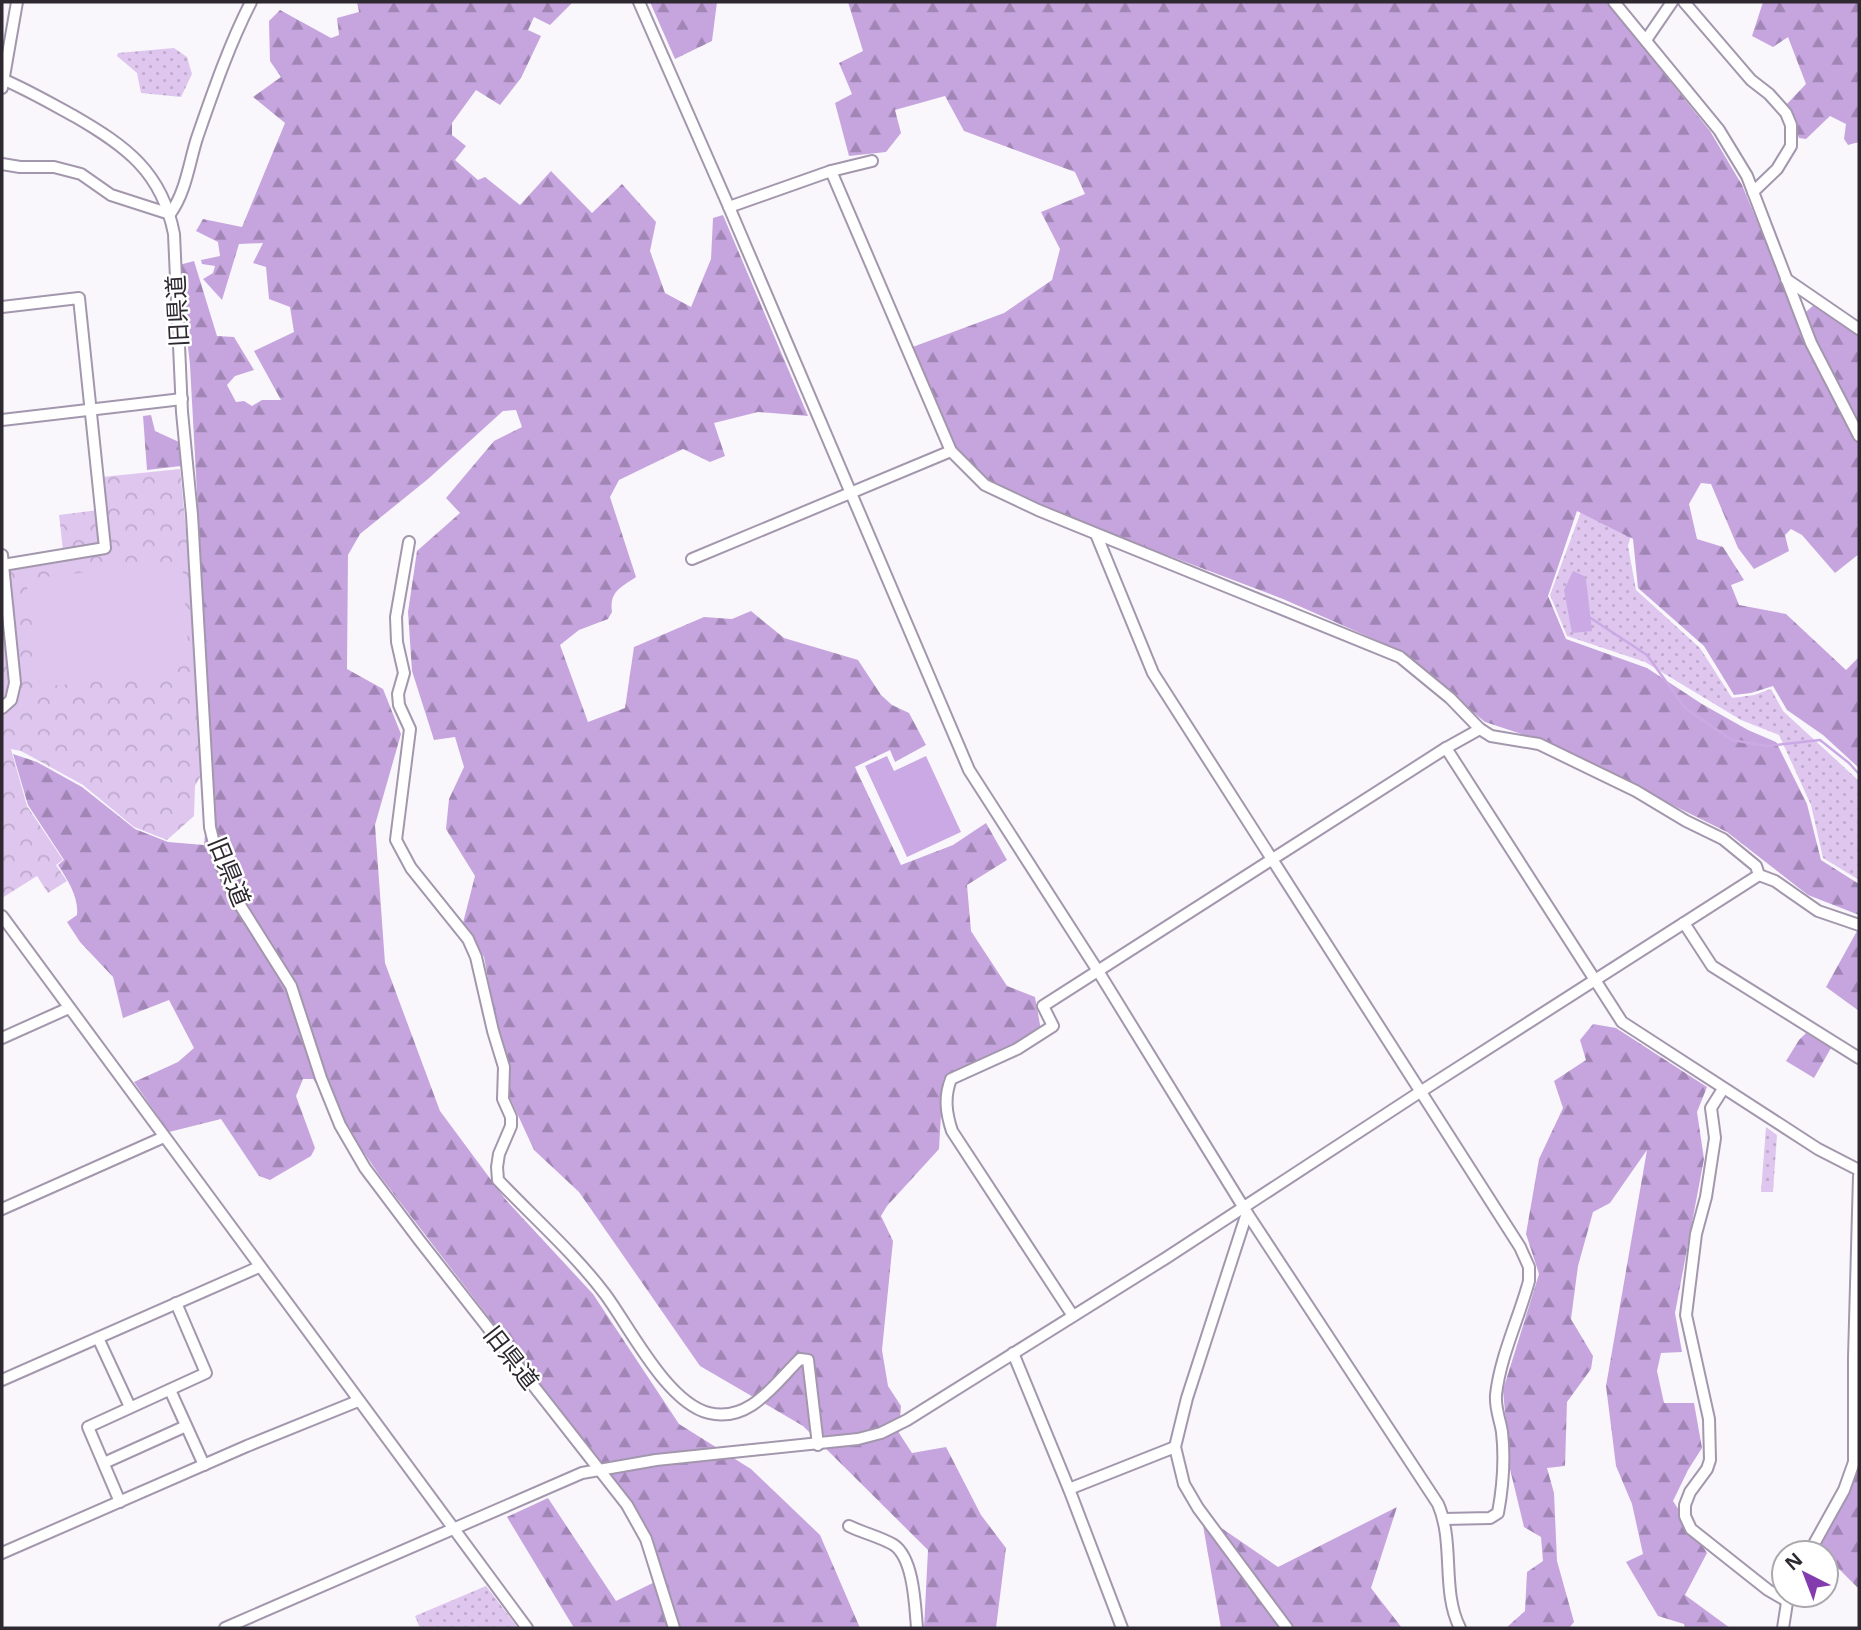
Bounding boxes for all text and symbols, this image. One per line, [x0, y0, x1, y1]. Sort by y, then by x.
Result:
street label: 旧県道 [158, 274, 195, 348]
street label: 旧県道 [202, 832, 259, 911]
street label: 旧県道 [477, 1319, 547, 1396]
north arrow [1770, 1539, 1840, 1609]
text: N [1779, 1547, 1808, 1576]

